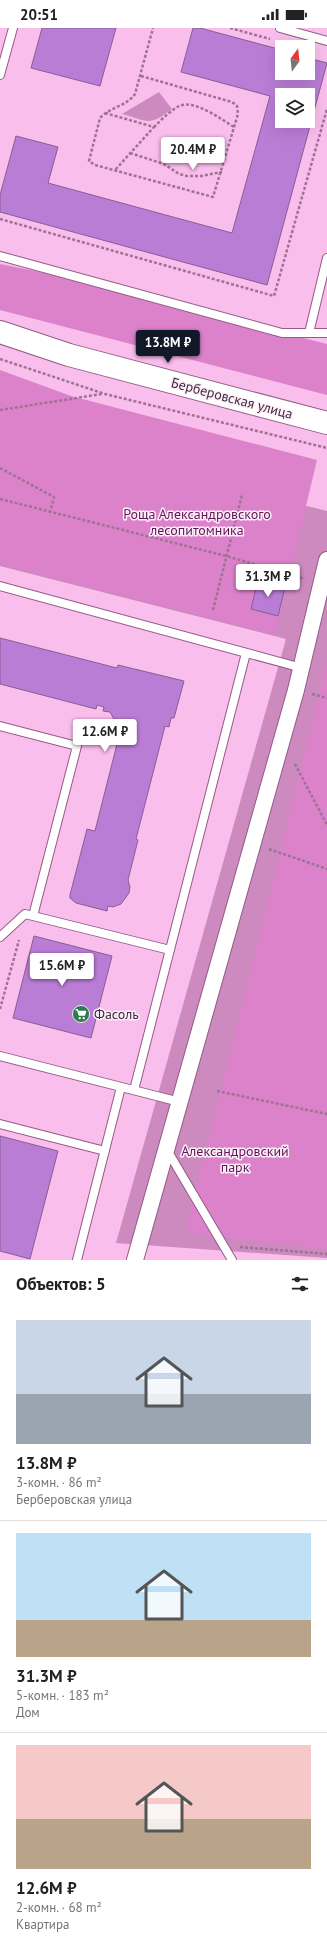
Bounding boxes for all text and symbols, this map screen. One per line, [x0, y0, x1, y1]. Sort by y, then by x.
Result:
text: 20:51 [20, 5, 58, 24]
north arrow [275, 40, 315, 80]
map controls [275, 40, 315, 128]
button: layers [275, 88, 315, 128]
pin: 20.4M ₽ [156, 137, 230, 171]
text: 20.4M ₽ [170, 141, 216, 158]
pin: 13.8M ₽ [131, 330, 205, 364]
text: 13.8M ₽ [145, 334, 191, 351]
street label: Берберовская улица [169, 373, 295, 423]
park label: Роща Александровского лесопитомника [123, 505, 271, 539]
pin: 31.3M ₽ [231, 564, 305, 598]
text: 31.3M ₽ [245, 568, 291, 585]
pin: 12.6M ₽ [68, 719, 142, 753]
text: 12.6M ₽ [82, 723, 128, 740]
pin: 15.6M ₽ [25, 953, 99, 987]
text: 15.6M ₽ [39, 957, 85, 974]
supermarket icon: Фасоль [71, 1004, 91, 1024]
place label: Фасоль [94, 1005, 139, 1023]
park label: Александровский парк [181, 1142, 289, 1176]
text: Объектов: 5 [16, 1273, 106, 1295]
icon: filters [289, 1273, 311, 1295]
icon: home [128, 1346, 200, 1418]
text: 13.8M ₽ [16, 1452, 77, 1474]
text: 3-комн. · 86 m² [16, 1474, 102, 1491]
text: Берберовская улица [16, 1491, 132, 1508]
icon: home [128, 1559, 200, 1631]
text: 31.3M ₽ [16, 1665, 77, 1687]
text: 5-комн. · 183 m² [16, 1687, 109, 1704]
text: Дом [16, 1704, 40, 1721]
icon: home [128, 1771, 200, 1843]
text: 12.6M ₽ [16, 1877, 77, 1899]
text: 2-комн. · 68 m² [16, 1899, 102, 1916]
text: Квартира [16, 1916, 69, 1933]

